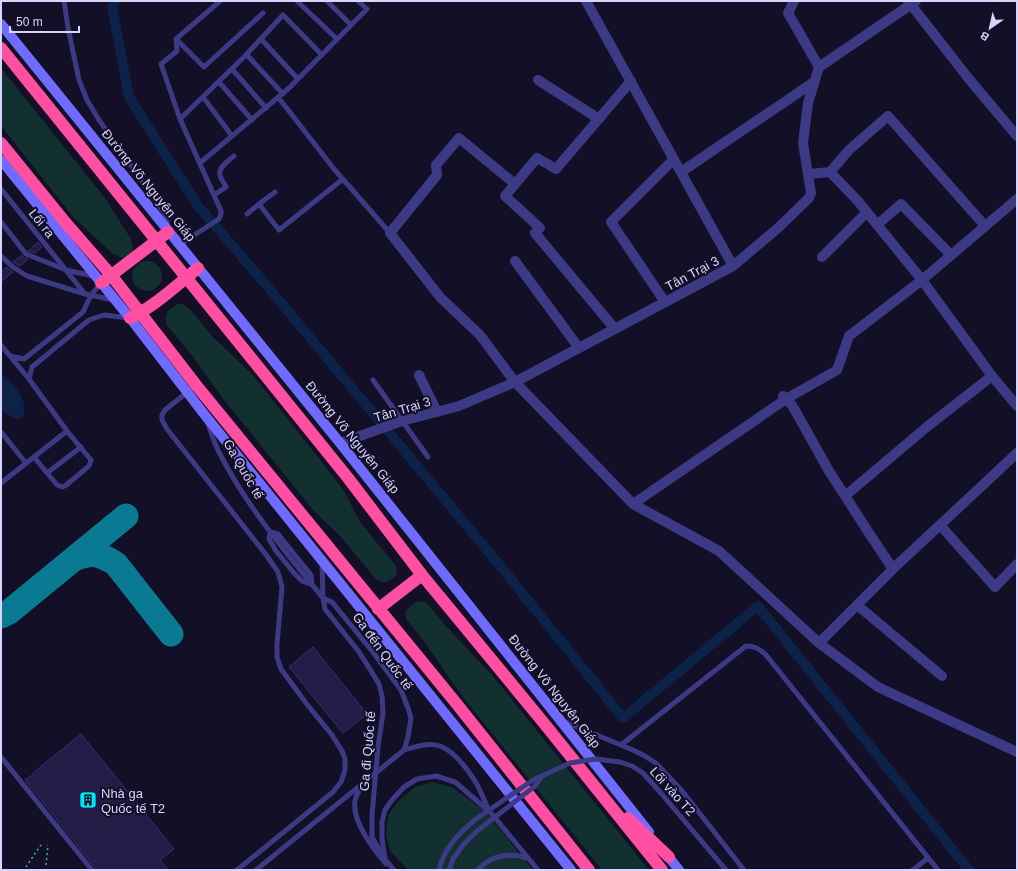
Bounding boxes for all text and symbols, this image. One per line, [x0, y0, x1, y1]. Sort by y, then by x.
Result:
scale bar [10, 8, 79, 34]
north arrow [970, 8, 1010, 48]
text: 50 m [16, 15, 43, 29]
text: B [978, 29, 991, 43]
street label: Đường Võ Nguyên Giáp [99, 126, 199, 244]
street label: Lối ra [26, 206, 58, 241]
street label: Tân Trại 3 [663, 253, 722, 294]
street label: Đường Võ Nguyên Giáp [303, 378, 403, 496]
street label: Tân Trại 3 [372, 394, 432, 425]
street label: Ga Quốc tế [220, 437, 267, 502]
street label: Ga đến Quốc tế [350, 610, 416, 693]
street label: Đường Võ Nguyên Giáp [506, 631, 604, 751]
street label: Ga đi Quốc tế [357, 710, 379, 792]
street label: Lối vào T2 [647, 764, 698, 819]
place label: Nhà ga Quốc tế T2 [101, 786, 165, 816]
building icon: Nhà ga Quốc tế T2 [78, 790, 98, 810]

